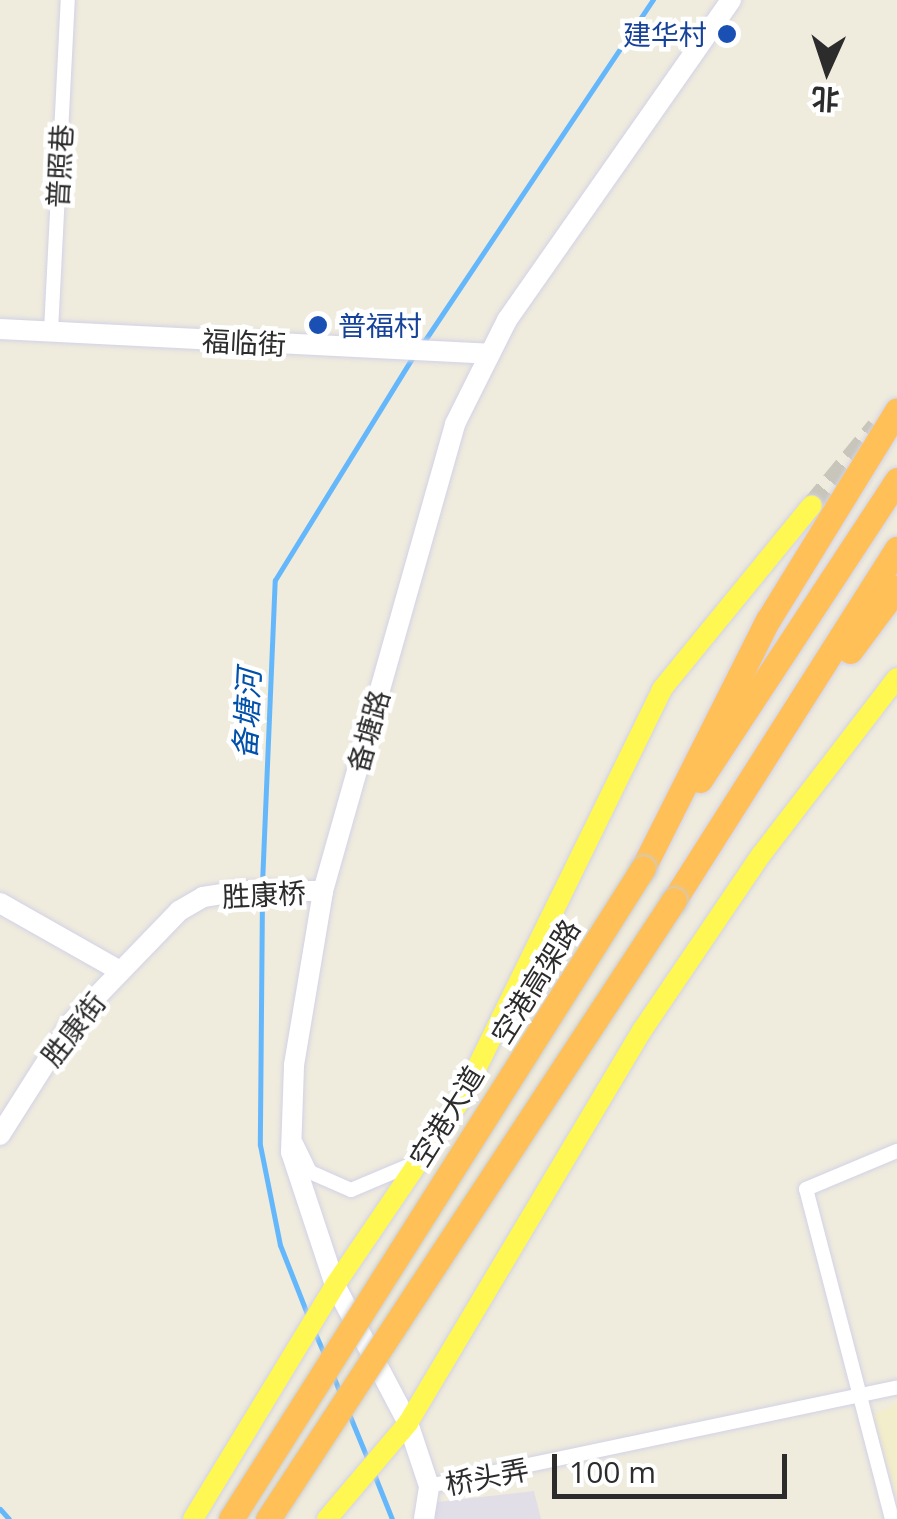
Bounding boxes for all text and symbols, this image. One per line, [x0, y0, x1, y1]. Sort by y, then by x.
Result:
place label: 建华村 [623, 17, 707, 51]
north arrow [777, 20, 877, 120]
marker: 建华村 [716, 23, 738, 45]
text: 北 [810, 80, 840, 120]
street label: 普照巷 [40, 123, 78, 209]
place label: 普福村 [338, 308, 422, 342]
marker: 普福村 [307, 314, 329, 336]
street label: 福临街 [201, 323, 287, 361]
water label: 备塘河 [227, 668, 267, 760]
street label: 备塘路 [340, 686, 396, 776]
street label: 胜康桥 [221, 875, 307, 913]
street label: 空港高架路 [484, 913, 586, 1049]
street label: 胜康街 [34, 986, 112, 1072]
street label: 空港大道 [402, 1060, 490, 1172]
scale bar [557, 1434, 792, 1496]
street label: 桥头弄 [443, 1451, 531, 1501]
text: 100 m [569, 1451, 656, 1492]

